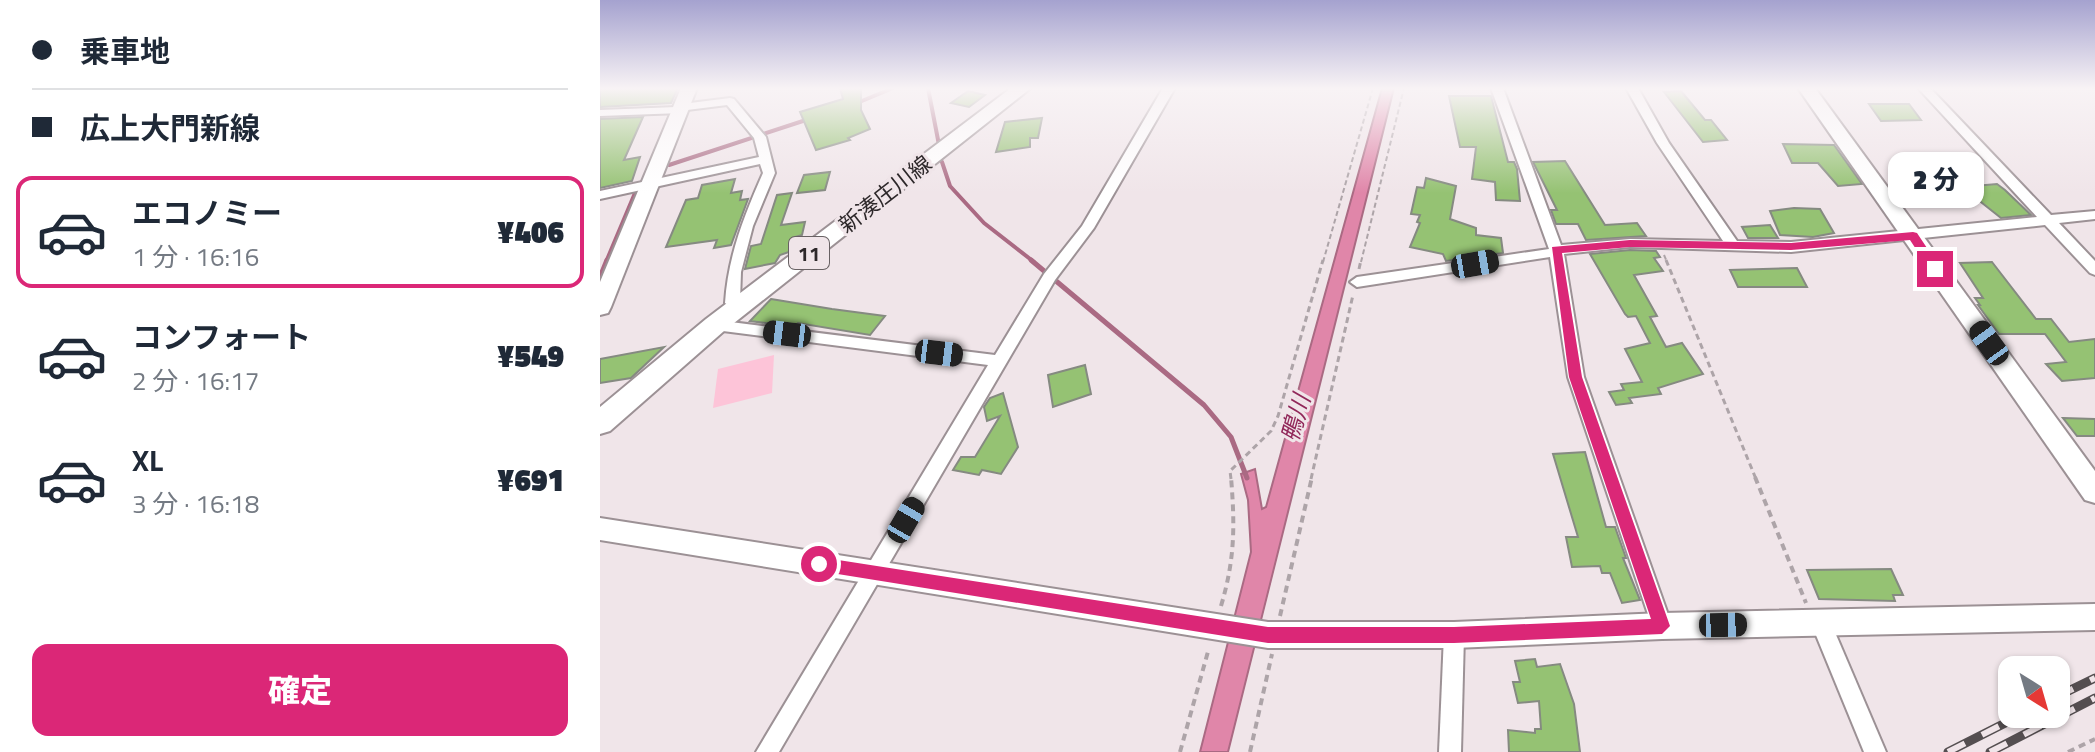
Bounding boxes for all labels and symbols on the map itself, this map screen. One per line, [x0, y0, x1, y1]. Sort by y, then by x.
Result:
street label: 新湊庄川線 [831, 147, 939, 241]
callout: 2 分 [1887, 153, 1983, 209]
road number: 11 [789, 237, 829, 269]
car [1449, 248, 1501, 280]
route end [1917, 251, 1953, 287]
car [1965, 317, 2013, 369]
car [762, 319, 812, 349]
car [914, 338, 964, 368]
water label: 鴨川 [1271, 387, 1320, 446]
car [884, 493, 928, 547]
route start [801, 546, 837, 582]
car [1699, 613, 1747, 637]
north arrow [1998, 656, 2070, 728]

